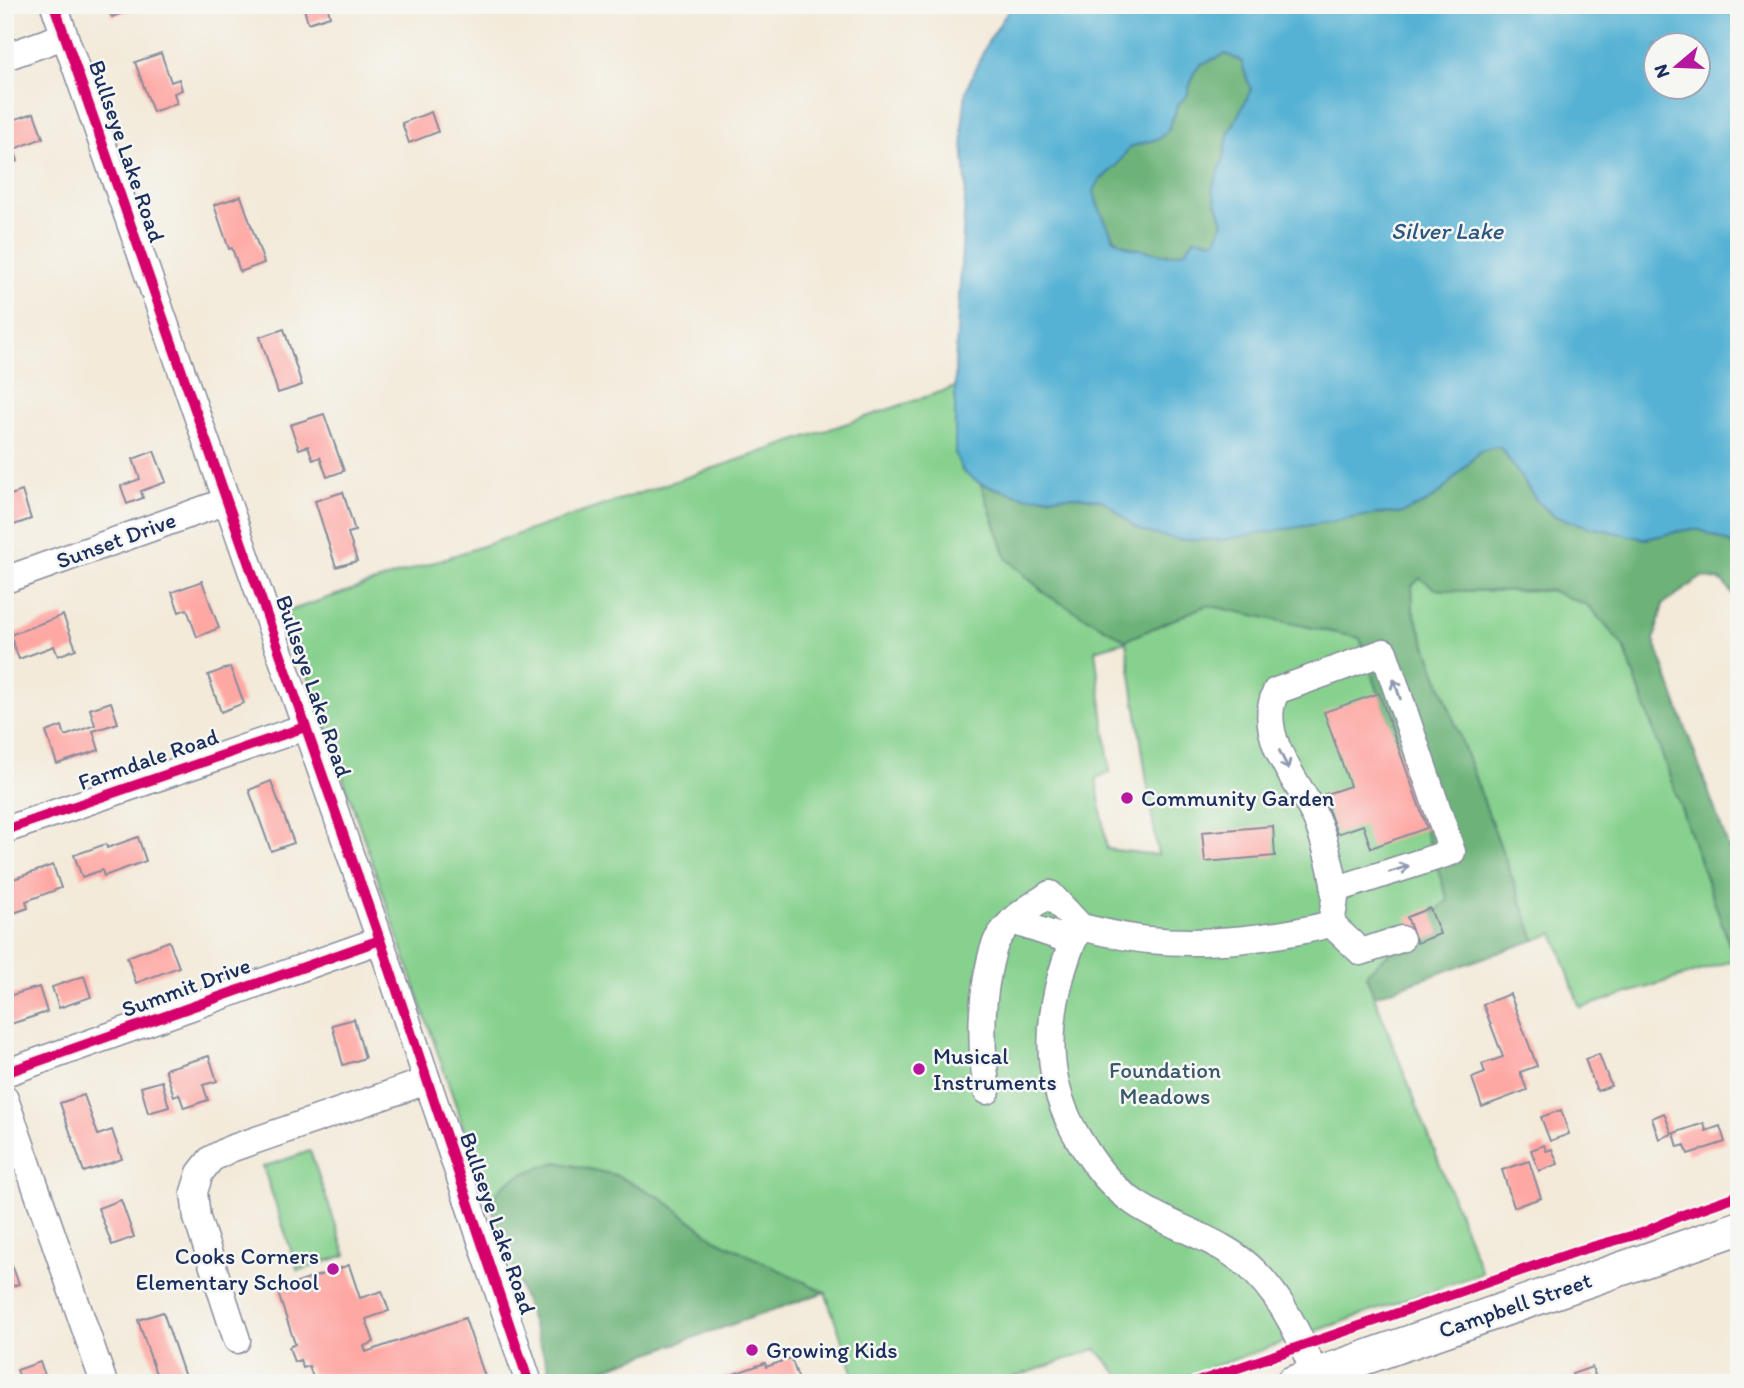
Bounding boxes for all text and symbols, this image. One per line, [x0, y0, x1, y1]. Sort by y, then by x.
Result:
north arrow [1642, 32, 1712, 102]
street label: Bullseye Lake Road [83, 56, 171, 246]
text: N [1648, 62, 1674, 81]
water label: Silver Lake [1391, 216, 1505, 245]
street label: Sunset Drive [52, 505, 180, 575]
street label: Bullseye Lake Road [270, 591, 358, 781]
one-way arrow [1390, 679, 1402, 701]
street label: Farmdale Road [74, 722, 222, 796]
one-way arrow [1277, 749, 1291, 770]
place label: Community Garden [1141, 784, 1334, 812]
marker: Community Garden [1119, 790, 1135, 806]
one-way arrow [1387, 862, 1409, 875]
street label: Summit Drive [118, 951, 254, 1023]
place label: Musical Instruments [933, 1042, 1057, 1096]
park label: Foundation Meadows [1109, 1056, 1221, 1110]
marker: Musical Instruments [911, 1061, 927, 1077]
street label: Bullseye Lake Road [454, 1128, 542, 1318]
place label: Cooks Corners Elementary School [136, 1242, 319, 1296]
marker: Cooks Corners Elementary School [325, 1261, 341, 1277]
street label: Campbell Street [1435, 1266, 1595, 1344]
place label: Growing Kids [766, 1336, 898, 1364]
marker: Growing Kids [744, 1342, 760, 1358]

